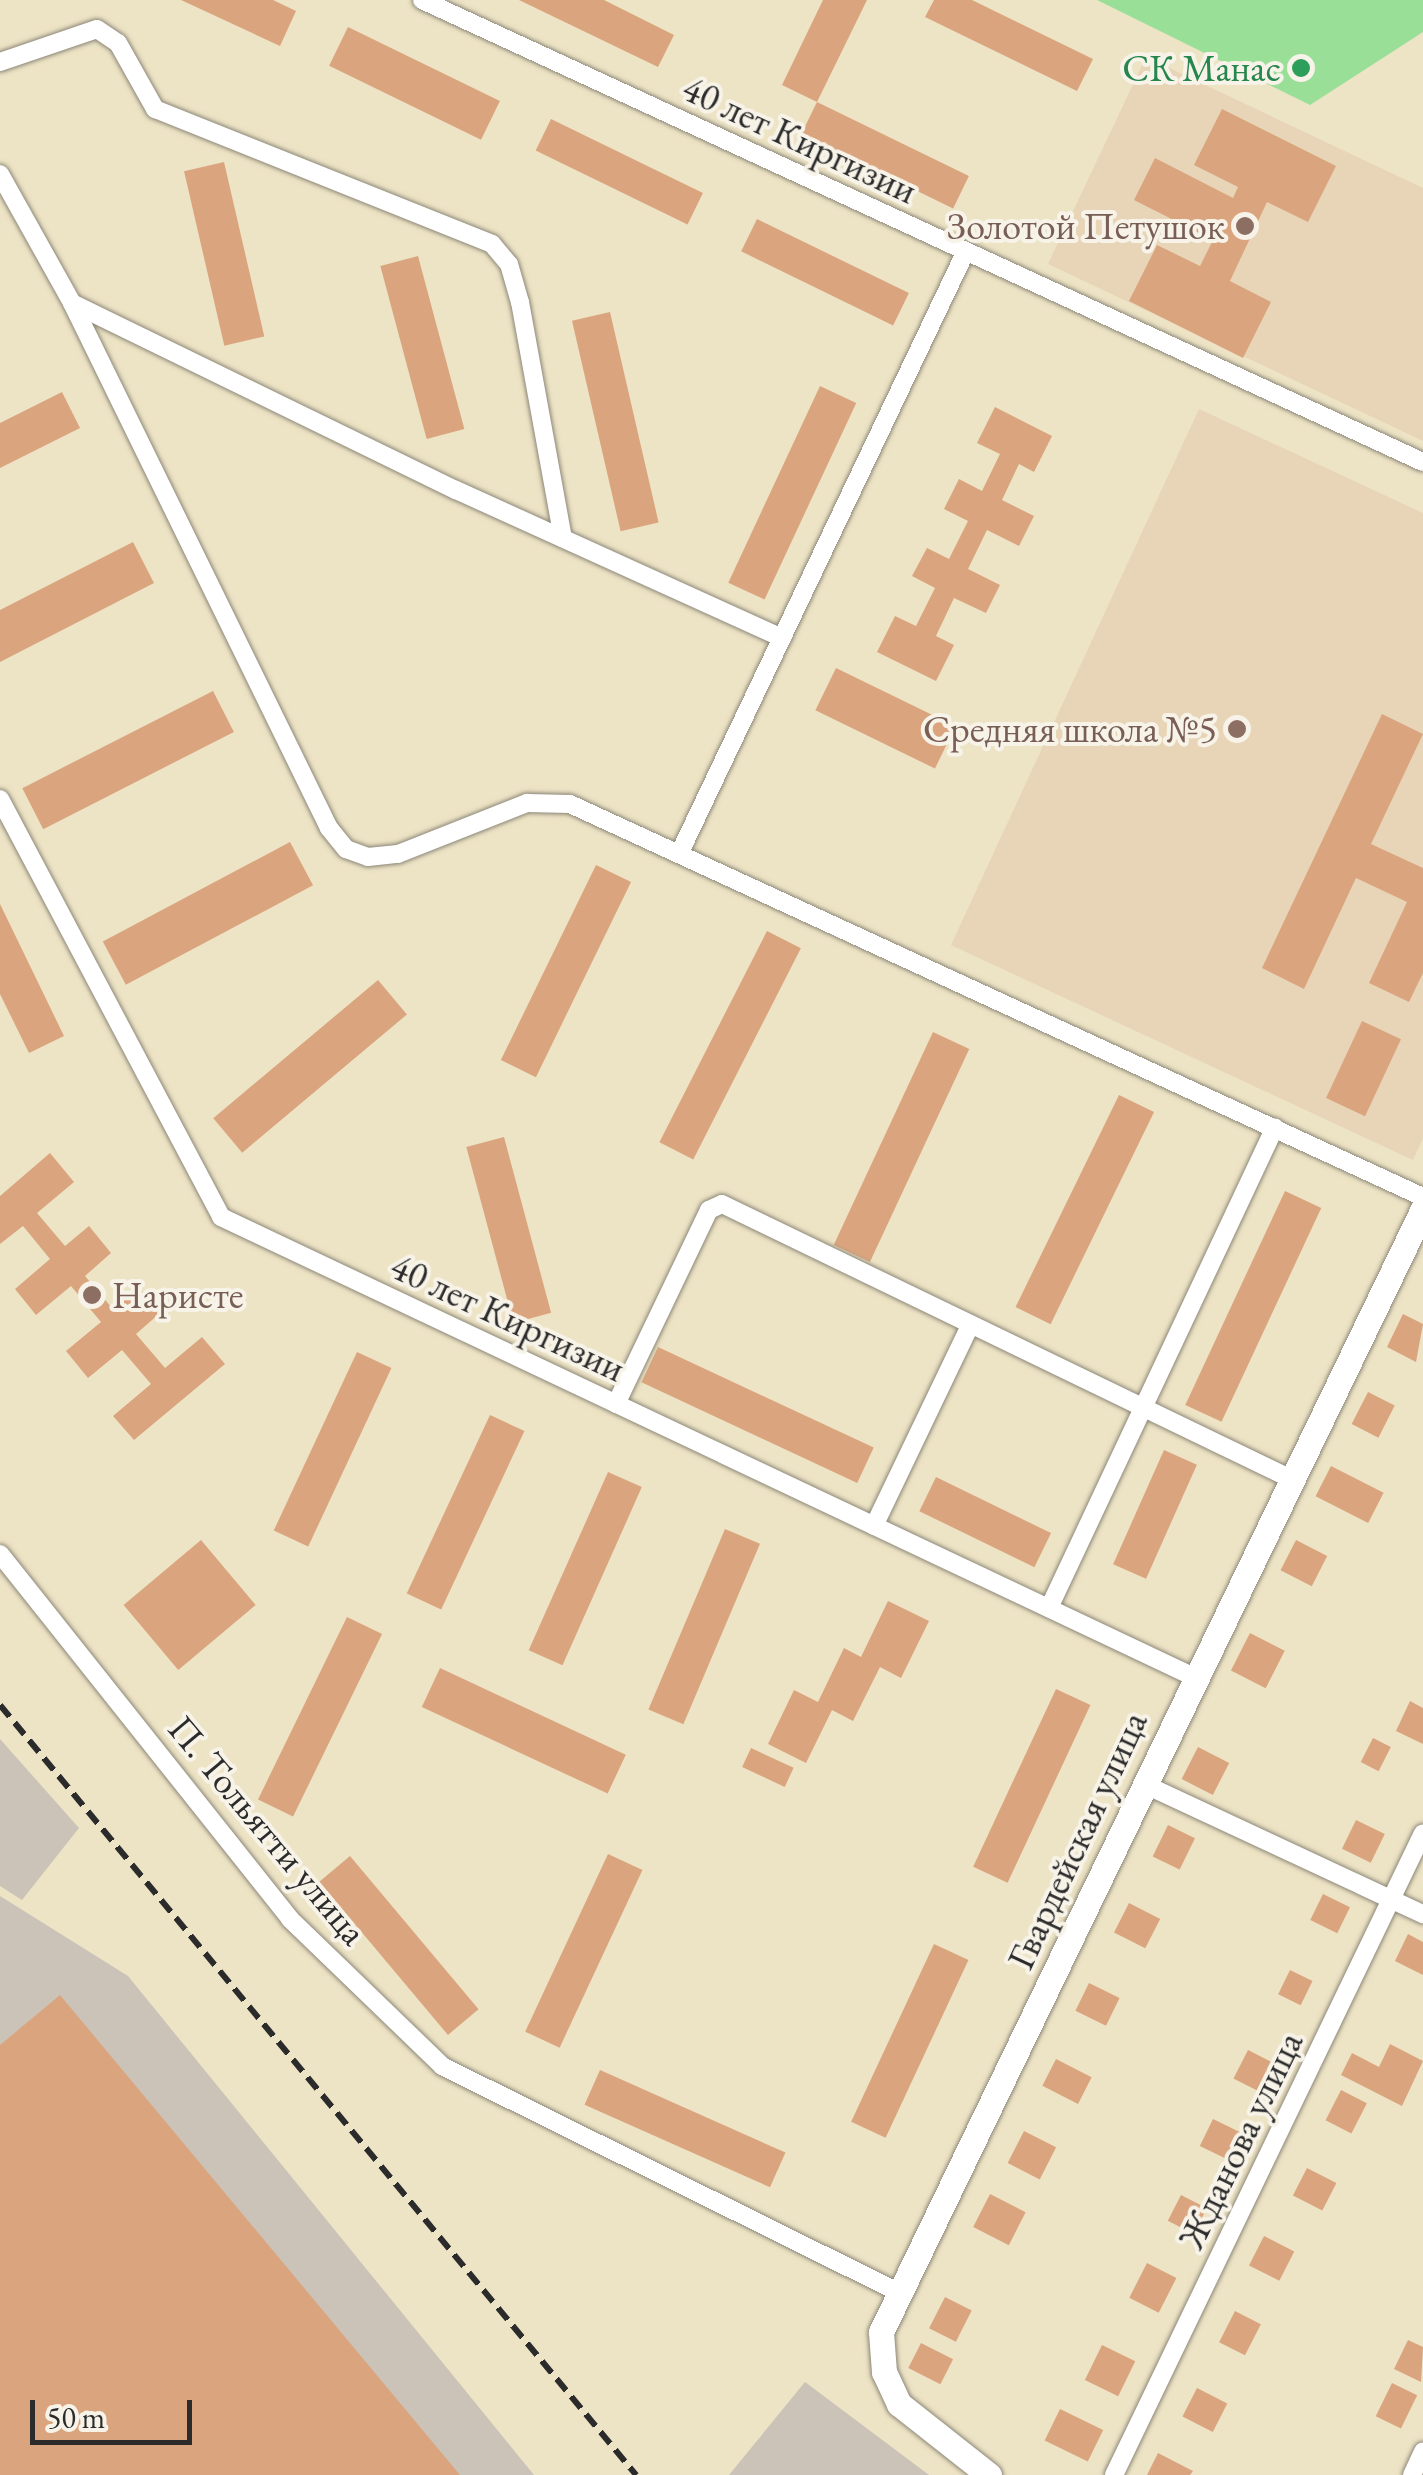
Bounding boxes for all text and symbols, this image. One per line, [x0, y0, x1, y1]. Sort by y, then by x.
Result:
place label: СК Манас [1122, 45, 1281, 91]
marker: СК Манас [1290, 57, 1312, 79]
street label: 40 лет Киргизии [676, 65, 924, 213]
place label: Золотой Петушок [947, 203, 1225, 249]
marker: Золотой Петушок [1234, 215, 1256, 237]
place label: Средняя школа №5 [923, 706, 1217, 752]
marker: Средняя школа №5 [1226, 718, 1248, 740]
street label: 40 лет Киргизии [384, 1243, 632, 1391]
place label: Наристе [112, 1272, 244, 1318]
marker: Наристе [81, 1284, 103, 1306]
street label: Гвардейская улица [997, 1704, 1157, 1976]
street label: П. Тольятти улица [159, 1706, 377, 1954]
street label: Жданова улица [1168, 2024, 1312, 2256]
scale bar [35, 2380, 198, 2442]
text: 50 m [47, 2398, 105, 2437]

